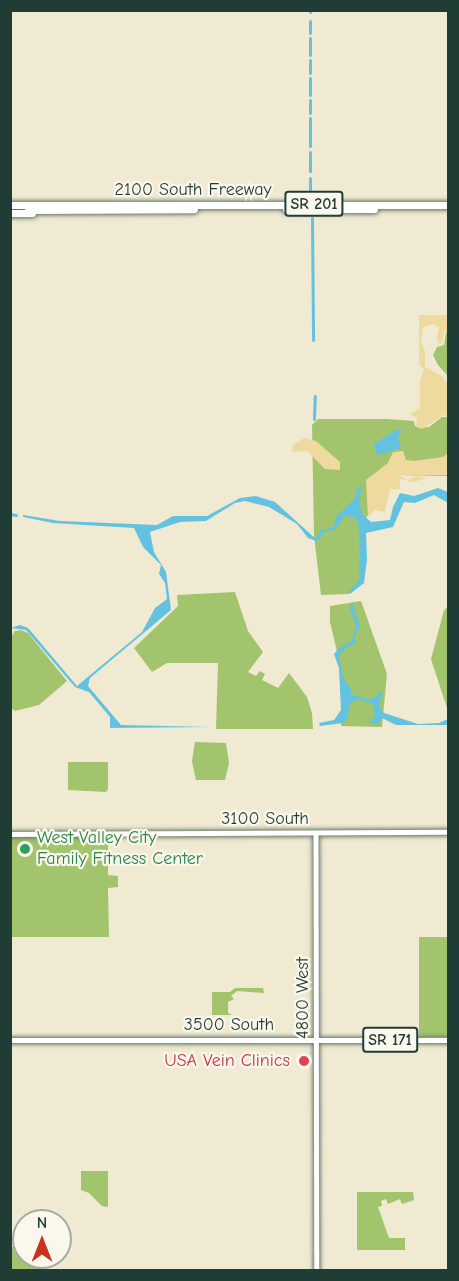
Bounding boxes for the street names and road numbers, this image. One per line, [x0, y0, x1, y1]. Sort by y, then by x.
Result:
street label: 2100 South Freeway [115, 179, 271, 201]
road number: SR 201 [284, 191, 344, 217]
street label: 3100 South [221, 808, 309, 830]
street label: 4800 West [292, 957, 314, 1039]
street label: 3500 South [184, 1014, 274, 1036]
road number: SR 171 [362, 1027, 418, 1053]

